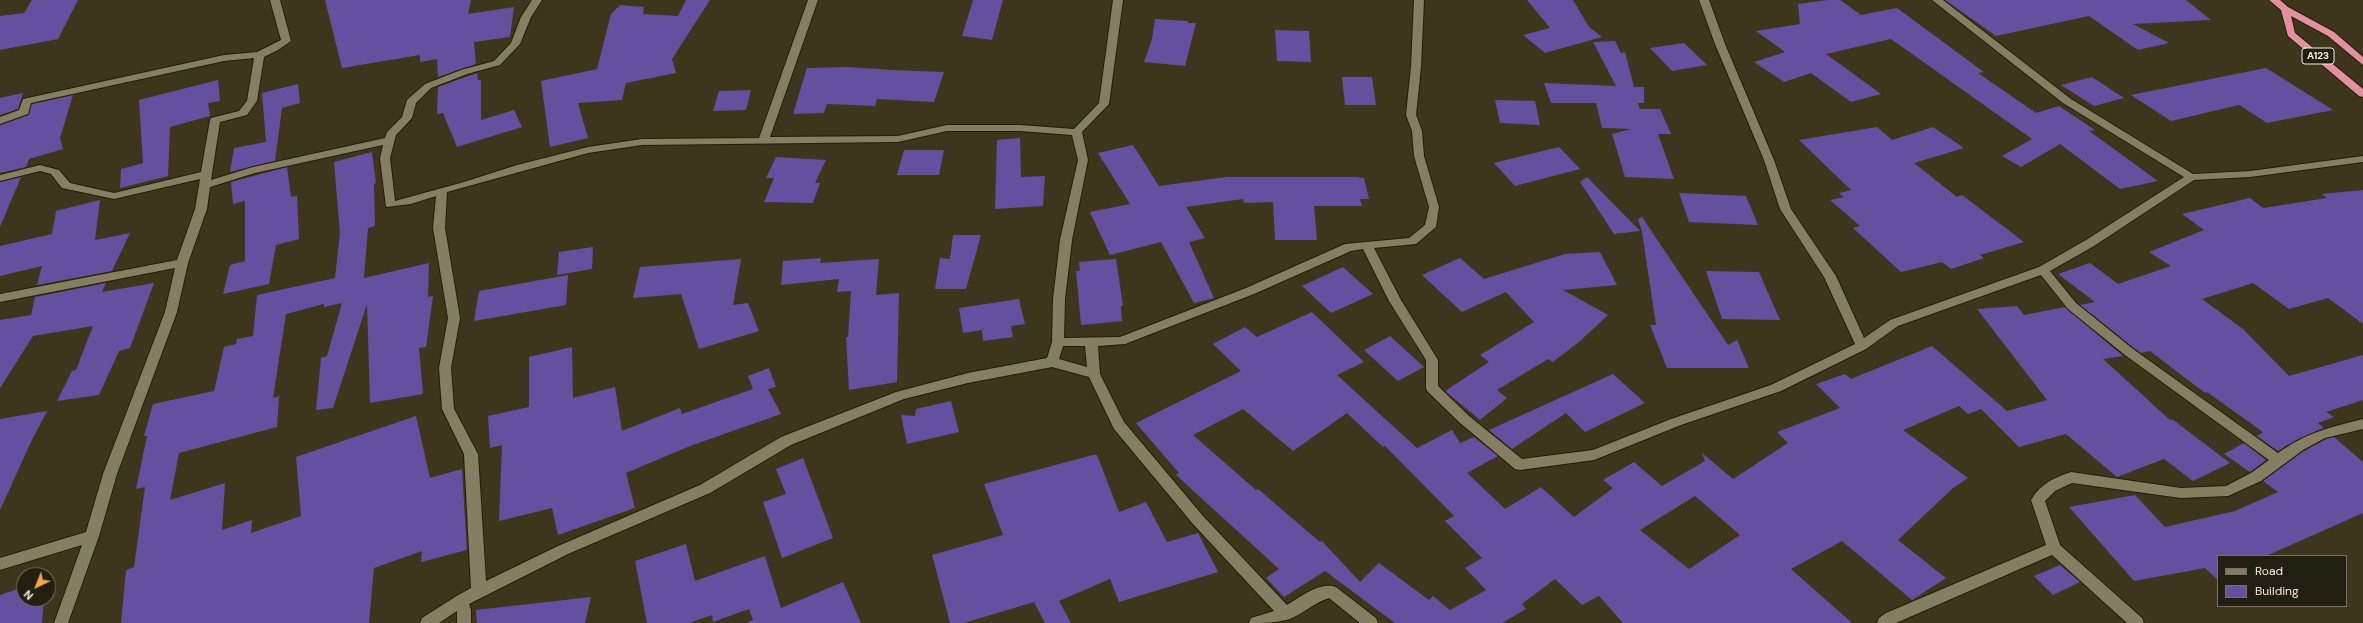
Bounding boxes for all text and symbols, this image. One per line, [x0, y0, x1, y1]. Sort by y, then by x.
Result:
road number: A123 [2302, 48, 2334, 64]
legend [2217, 555, 2347, 607]
text: Road [2255, 563, 2283, 579]
north arrow [16, 567, 56, 607]
text: Building [2255, 583, 2299, 599]
text: N [21, 587, 36, 603]

